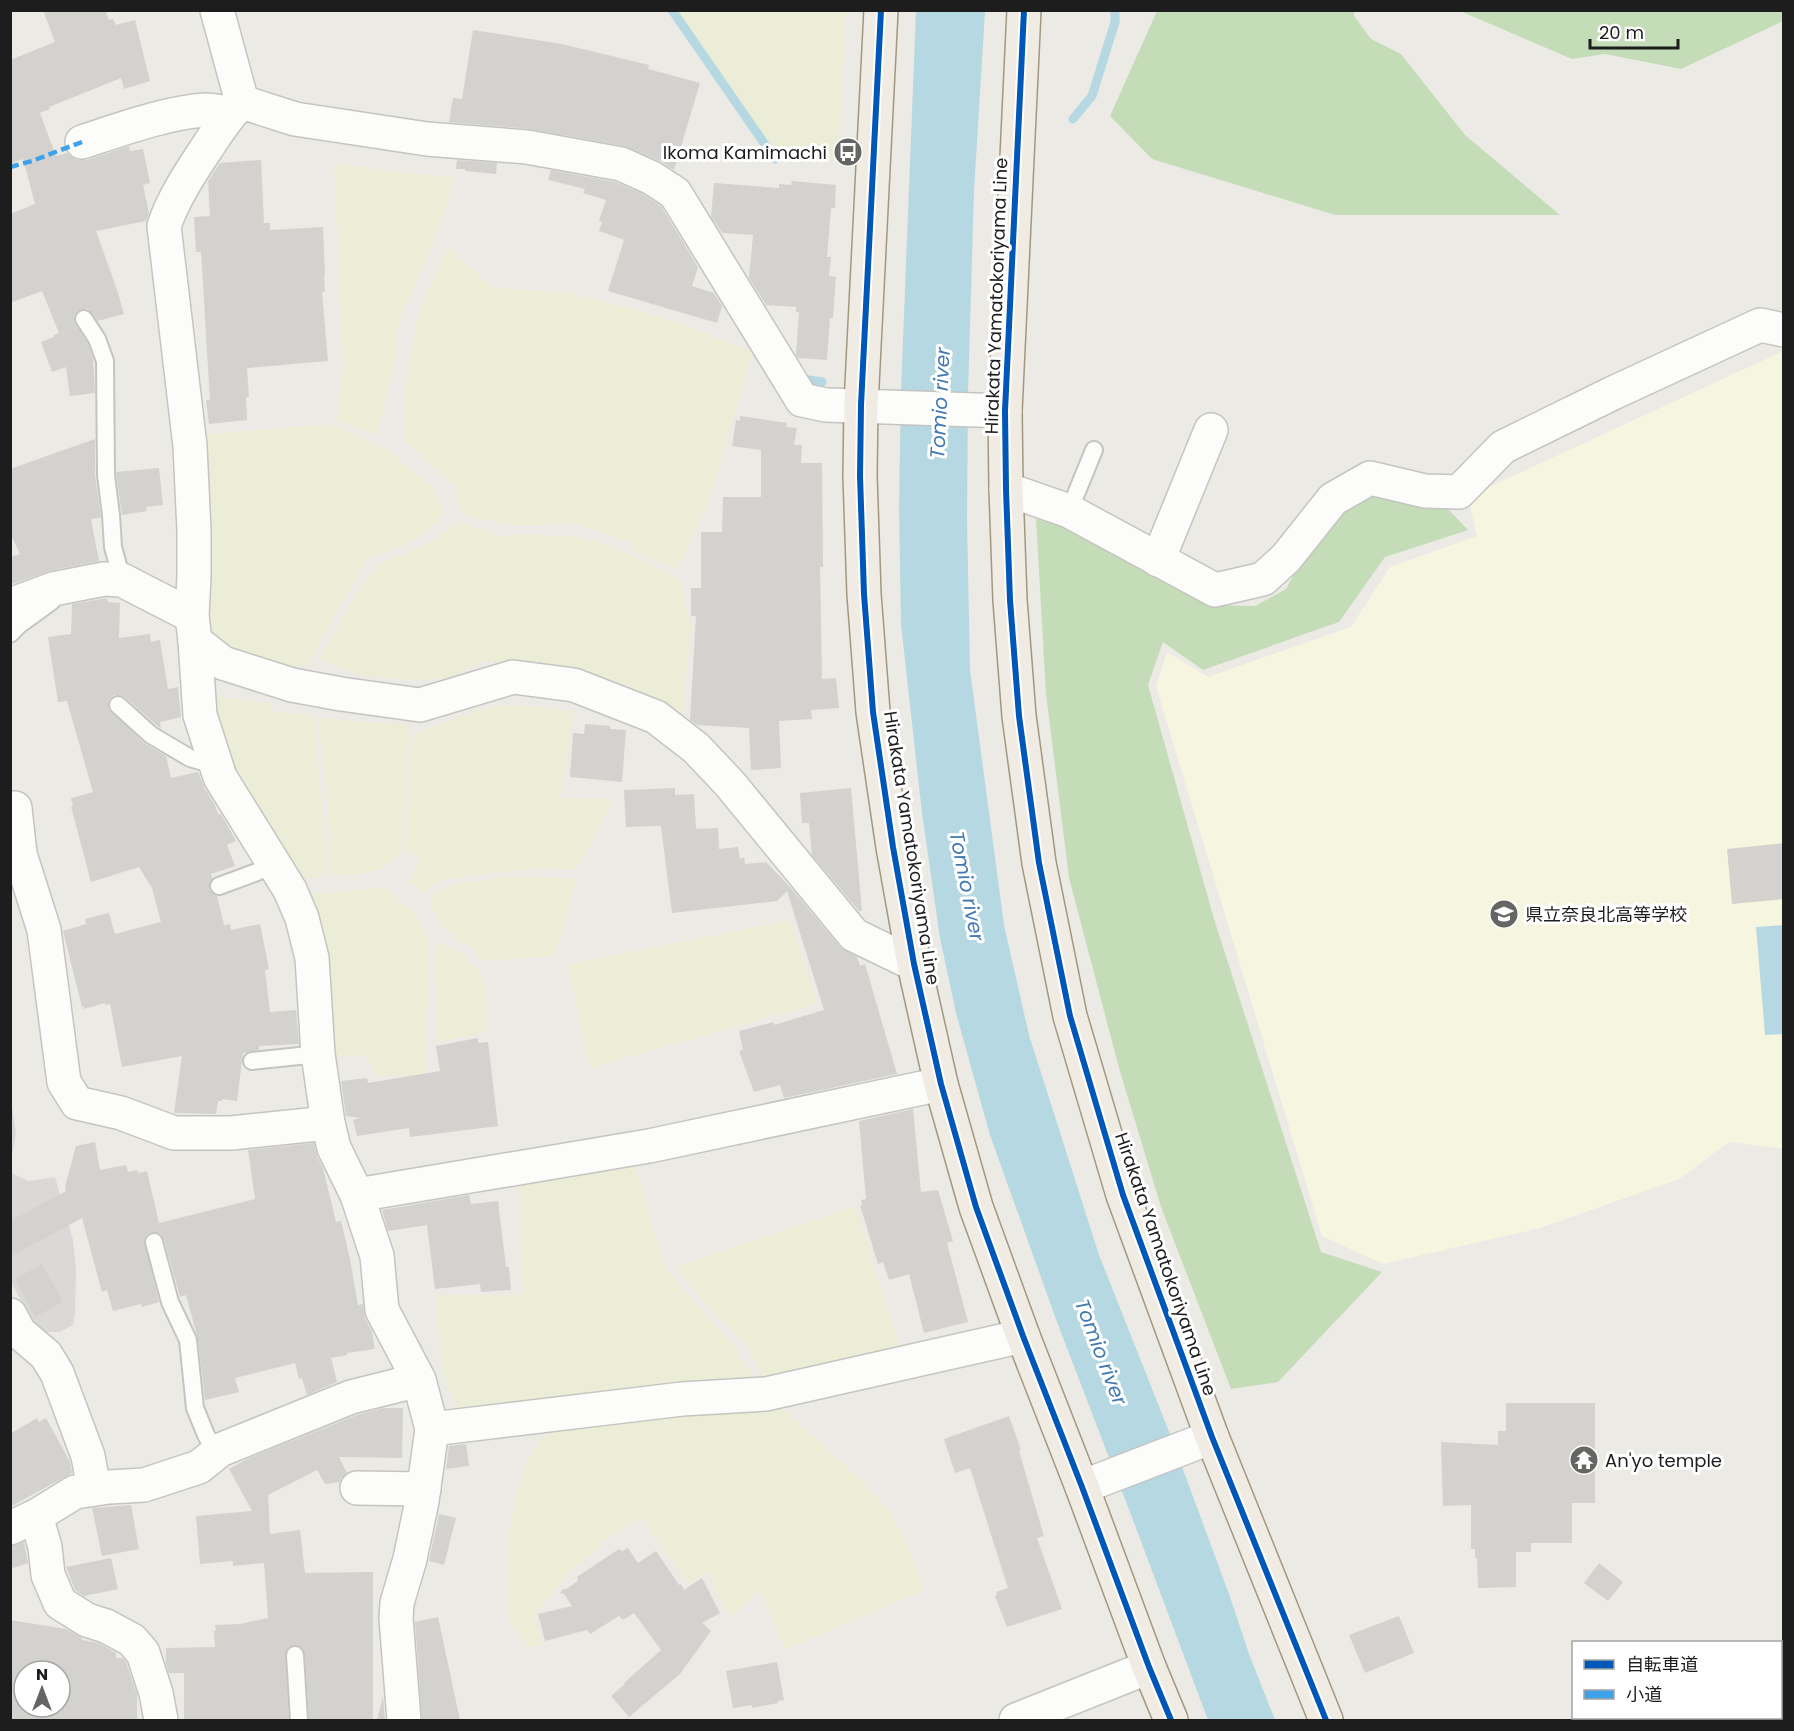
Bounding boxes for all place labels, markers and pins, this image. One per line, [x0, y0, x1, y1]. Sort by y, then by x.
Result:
bus stop icon: Ikoma Kamimachi [832, 136, 864, 168]
place label: Ikoma Kamimachi [663, 140, 827, 165]
school or university icon: 県立奈良北高等学校 [1488, 898, 1520, 930]
place label: 県立奈良北高等学校 [1525, 902, 1687, 927]
temple icon: An'yo temple [1568, 1444, 1600, 1476]
place label: An'yo temple [1605, 1448, 1722, 1473]

